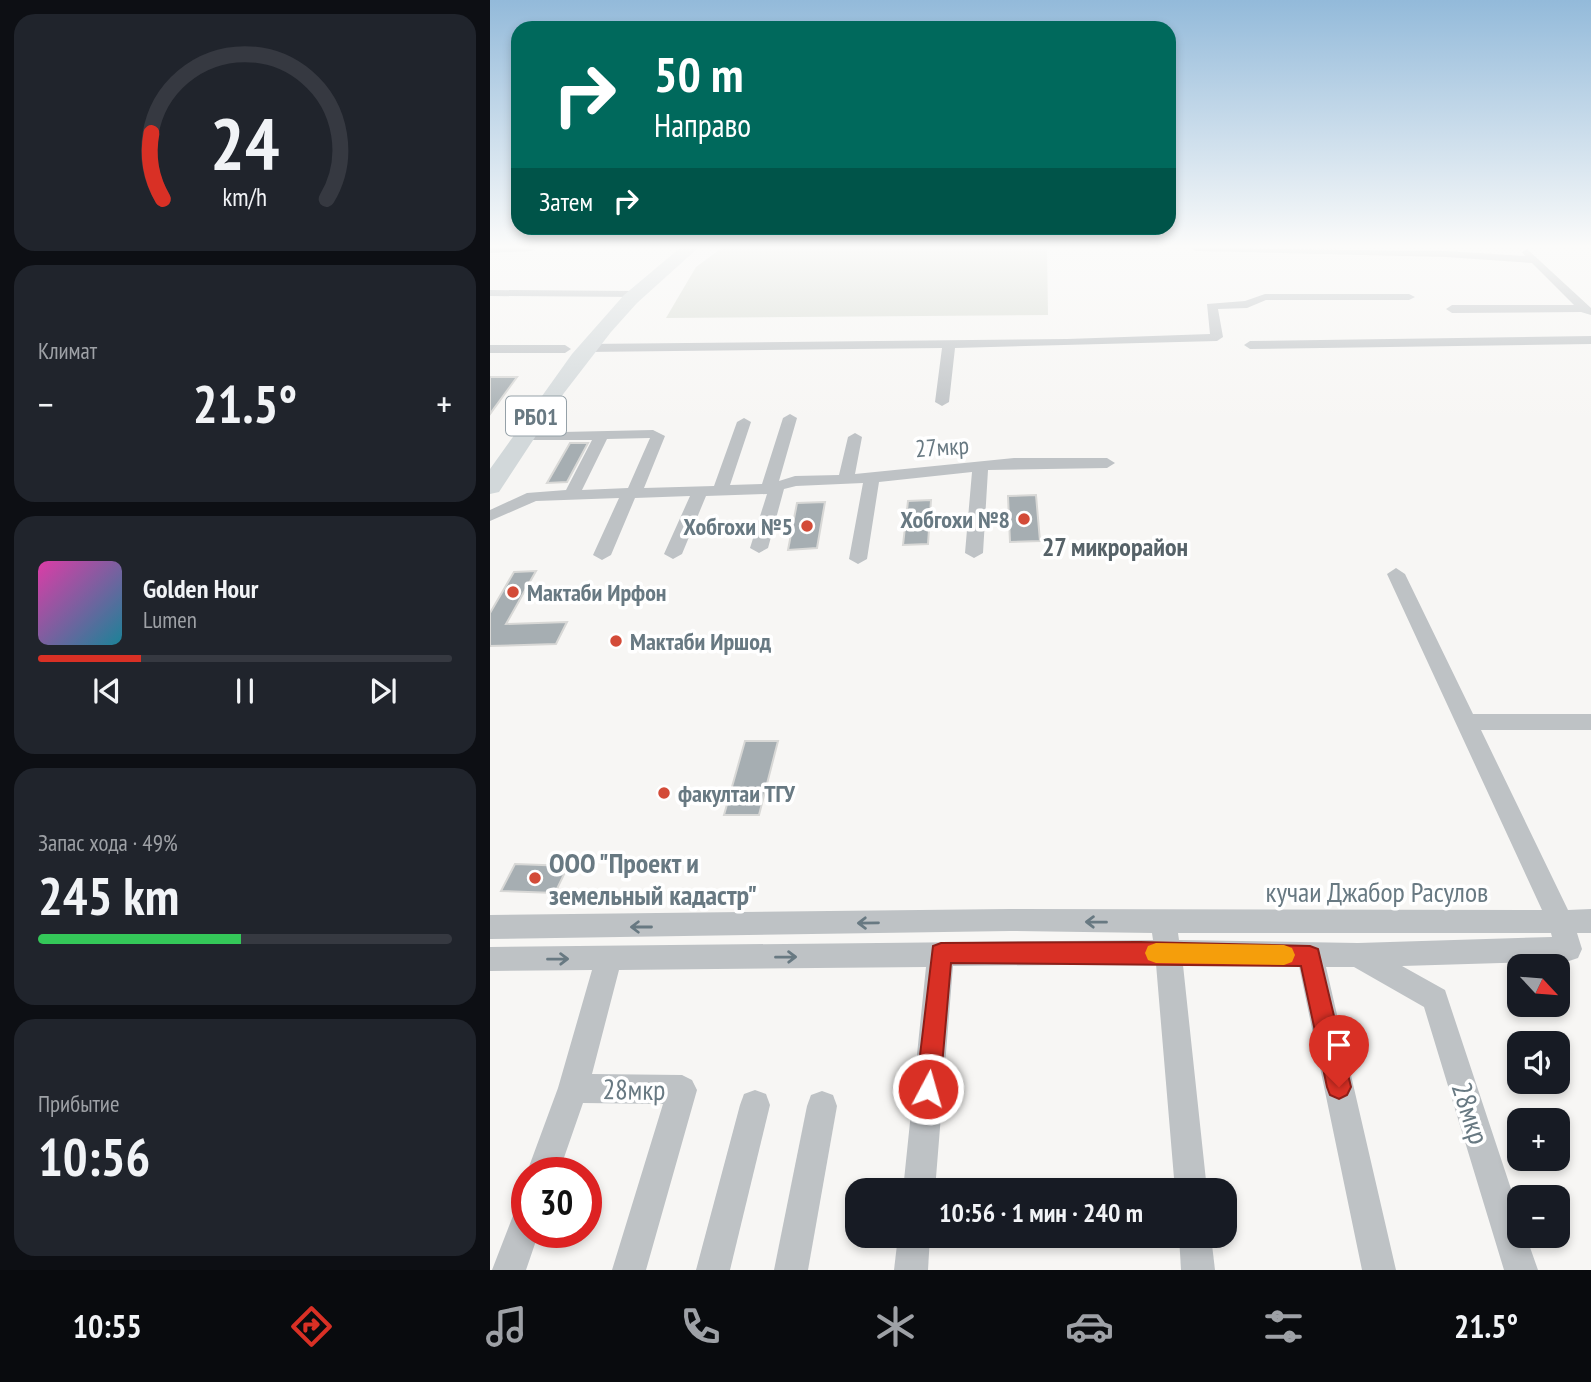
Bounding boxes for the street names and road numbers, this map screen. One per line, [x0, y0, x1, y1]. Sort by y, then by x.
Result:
road number: РБ01 [506, 396, 566, 436]
street label: 27мкр [914, 430, 970, 464]
street label: кучаи Джабор Расулов [1266, 873, 1488, 910]
street label: 28мкр [602, 1070, 666, 1108]
street label: 28мкр [1444, 1077, 1498, 1149]

